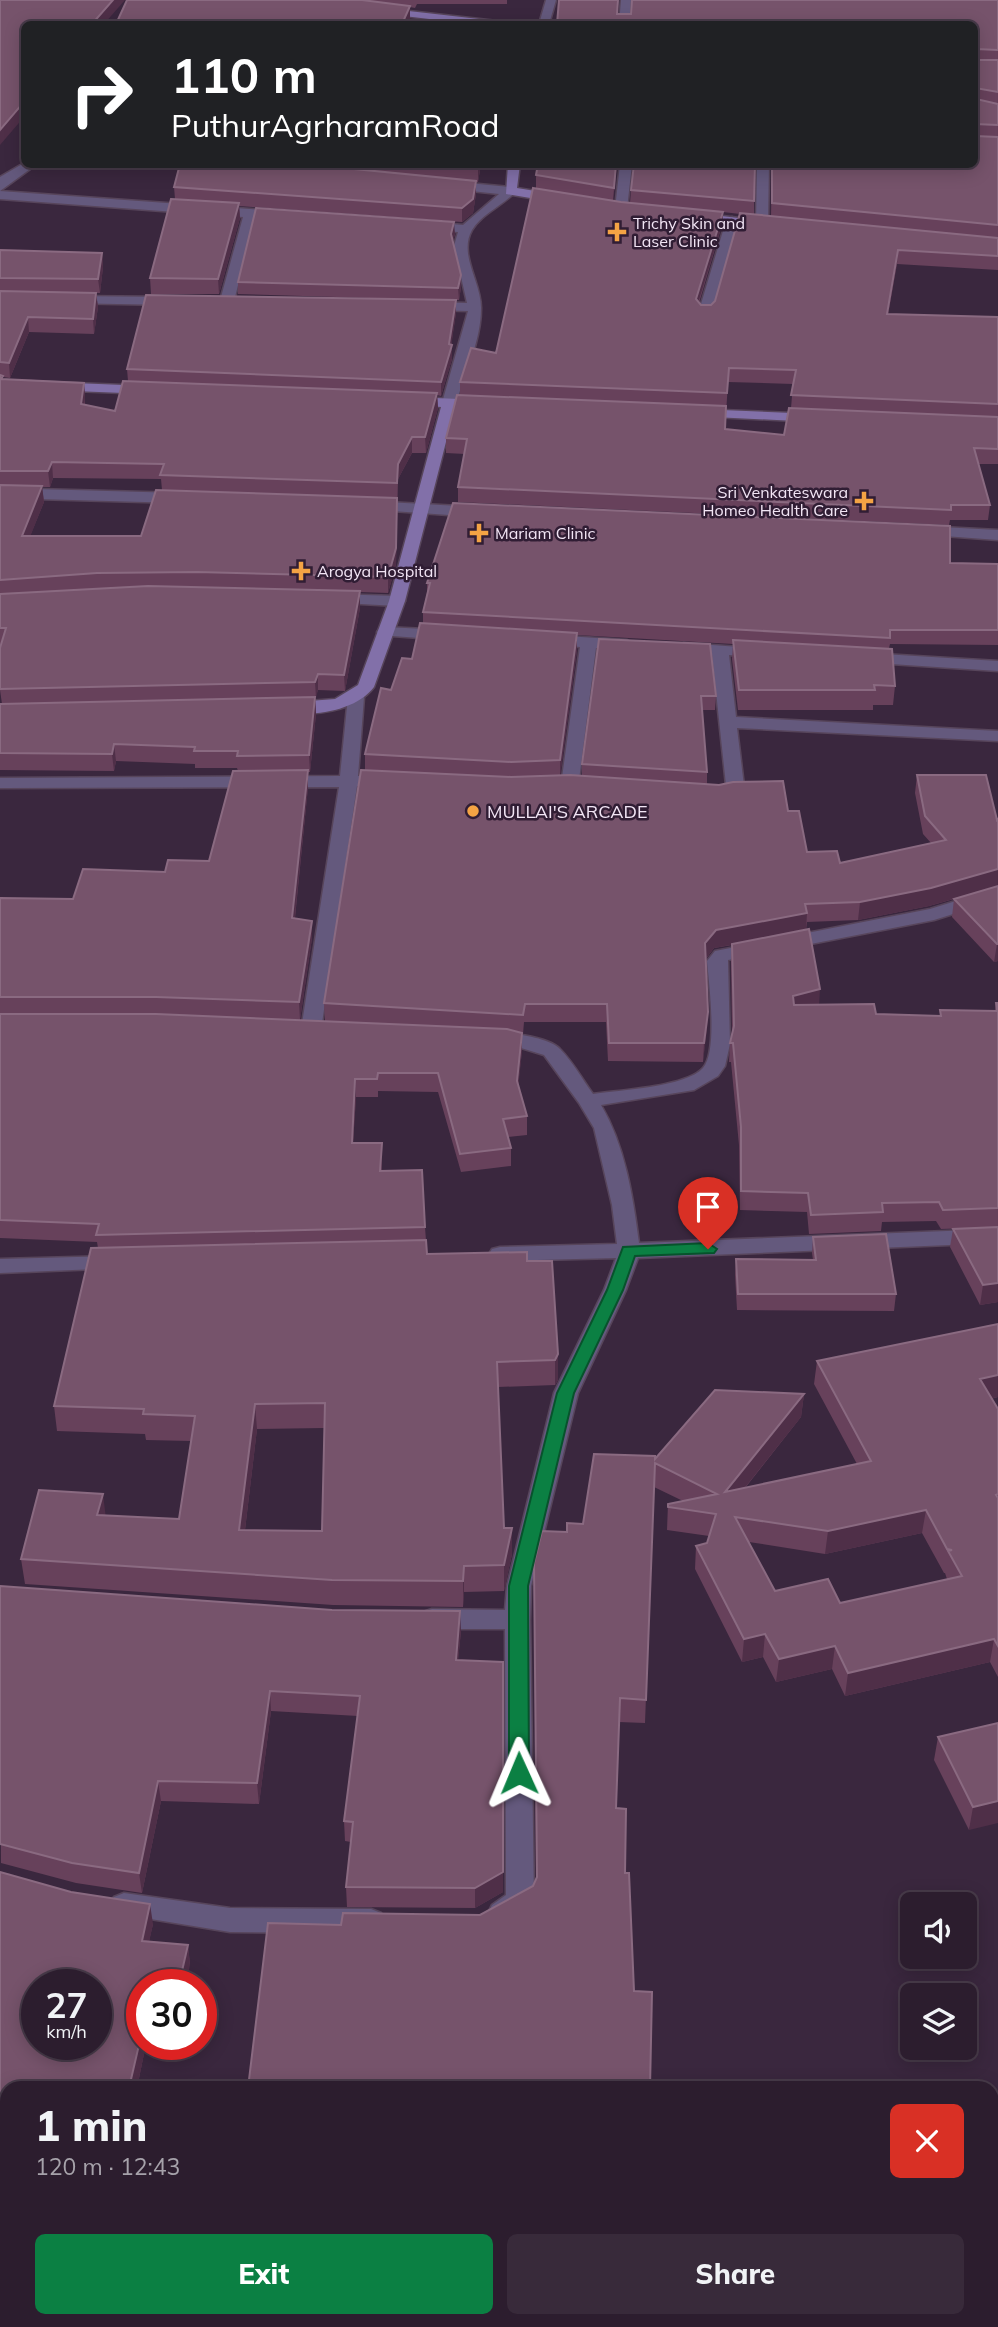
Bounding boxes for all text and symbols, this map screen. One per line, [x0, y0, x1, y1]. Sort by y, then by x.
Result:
text: 110 m [171, 44, 317, 105]
icon: right [56, 49, 147, 140]
text: PuthurAgrharamRoad [171, 105, 500, 145]
place label: Trichy Skin and Laser Clinic [633, 213, 745, 251]
marker: Trichy Skin and Laser Clinic [607, 222, 627, 242]
place label: Sri Venkateswara Homeo Health Care [702, 482, 848, 520]
marker: Sri Venkateswara Homeo Health Care [854, 491, 874, 511]
marker: Mariam Clinic [469, 523, 489, 543]
place label: Mariam Clinic [495, 523, 596, 543]
marker: Arogya Hospital [291, 561, 311, 581]
place label: Arogya Hospital [317, 561, 437, 581]
place label: MULLAI'S ARCADE [487, 800, 647, 823]
marker: MULLAI'S ARCADE [465, 803, 481, 819]
pin [678, 1177, 738, 1249]
icon: arrive [689, 1188, 727, 1226]
position arrow [482, 1736, 556, 1810]
map controls [900, 1892, 977, 2060]
button: sound [900, 1892, 977, 1969]
speed limit sign: 30 [126, 1969, 217, 2060]
text: 27 [45, 1983, 88, 2027]
button: layers [900, 1983, 977, 2060]
text: km/h [46, 2020, 87, 2043]
text: 1 min [35, 2099, 148, 2152]
button: close [890, 2104, 964, 2178]
text: 120 m · 12:43 [35, 2152, 180, 2181]
button: Exit [35, 2234, 493, 2314]
button: Share [507, 2234, 964, 2314]

